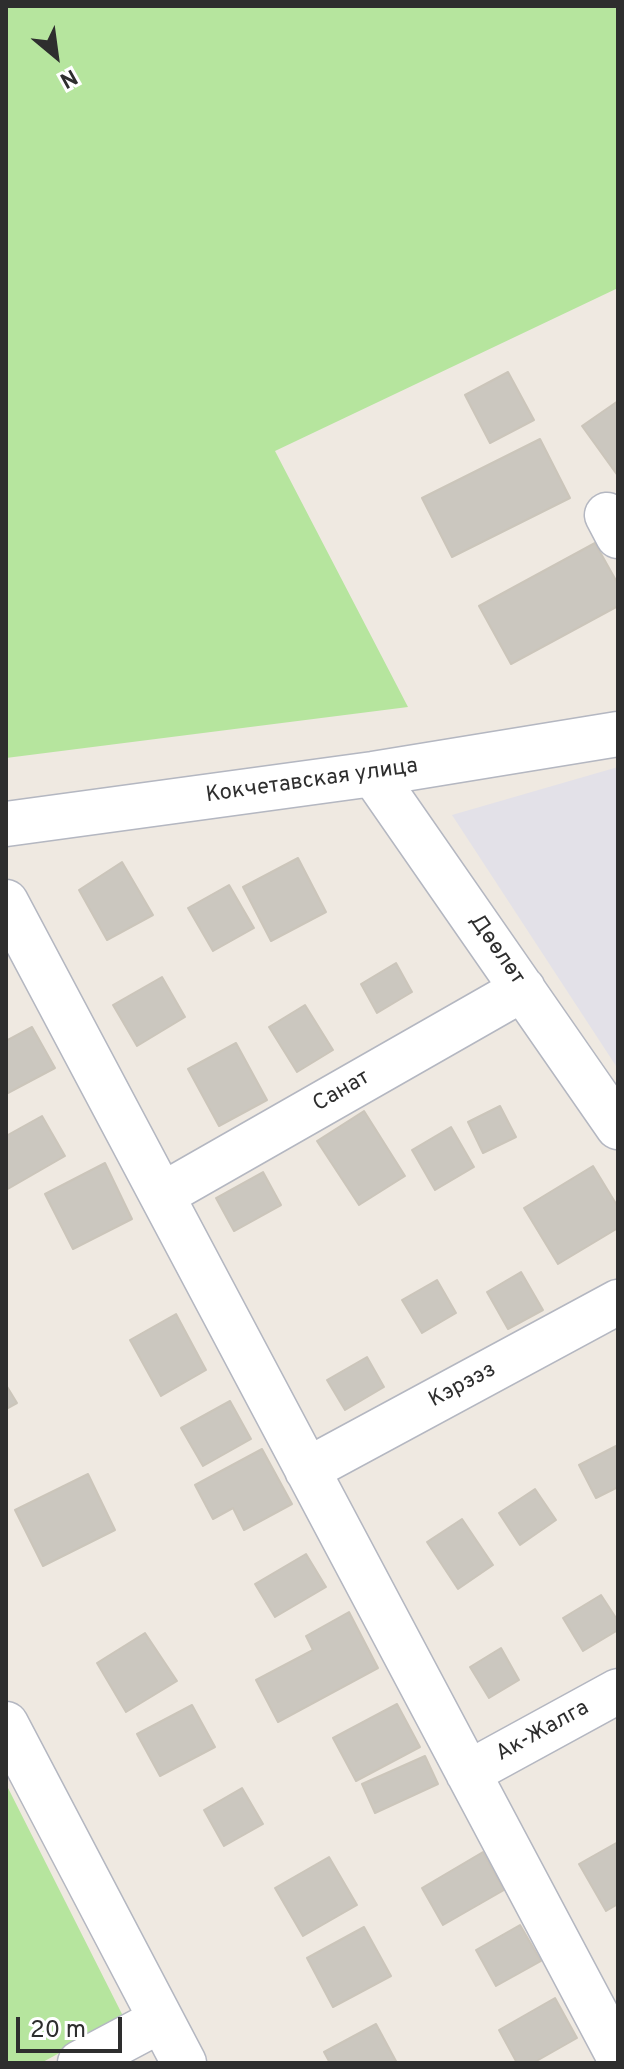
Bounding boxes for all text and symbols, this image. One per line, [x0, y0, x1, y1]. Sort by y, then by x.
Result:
north arrow [16, 16, 96, 96]
text: N [54, 62, 81, 93]
street label: Кокчетавская улица [204, 754, 420, 810]
street label: Дөөлөт [462, 910, 530, 990]
street label: Санат [309, 1065, 375, 1119]
street label: Кэрээз [425, 1357, 501, 1415]
street label: Ак-Жалга [492, 1696, 594, 1768]
scale bar [20, 2001, 126, 2051]
text: 20 m [30, 2016, 86, 2046]

